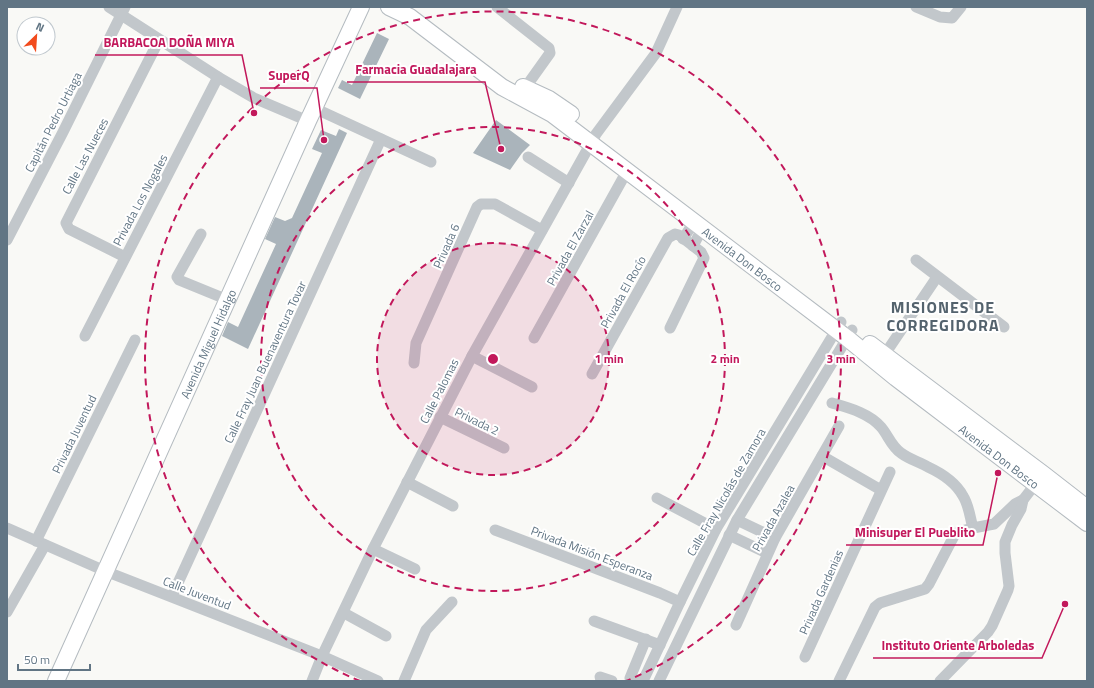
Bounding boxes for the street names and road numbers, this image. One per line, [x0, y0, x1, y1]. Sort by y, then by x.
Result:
street label: Capitán Pedro Urtiaga [20, 69, 86, 175]
street label: Calle Las Nueces [57, 114, 113, 198]
street label: Privada Los Nogales [108, 150, 172, 249]
street label: Privada El Zarzal [541, 207, 599, 289]
street label: Privada 6 [428, 220, 464, 271]
street label: Avenida Don Bosco [698, 222, 787, 296]
street label: Privada El Rocío [595, 252, 651, 332]
street label: Calle Fray Juan Buenaventura Tovar [219, 278, 311, 446]
street label: Avenida Miguel Hidalgo [175, 286, 241, 401]
street label: Calle Palomas [415, 355, 464, 427]
street label: Privada Juventud [47, 391, 101, 477]
street label: Privada 2 [452, 402, 502, 440]
street label: Avenida Don Bosco [955, 420, 1044, 493]
street label: Calle Fray Nicolás de Zamora [682, 425, 770, 559]
street label: Privada Azalea [747, 481, 799, 555]
street label: Privada Misión Esperanza [528, 521, 656, 585]
street label: Privada Gardenias [794, 546, 848, 637]
street label: Calle Juventud [160, 571, 234, 615]

